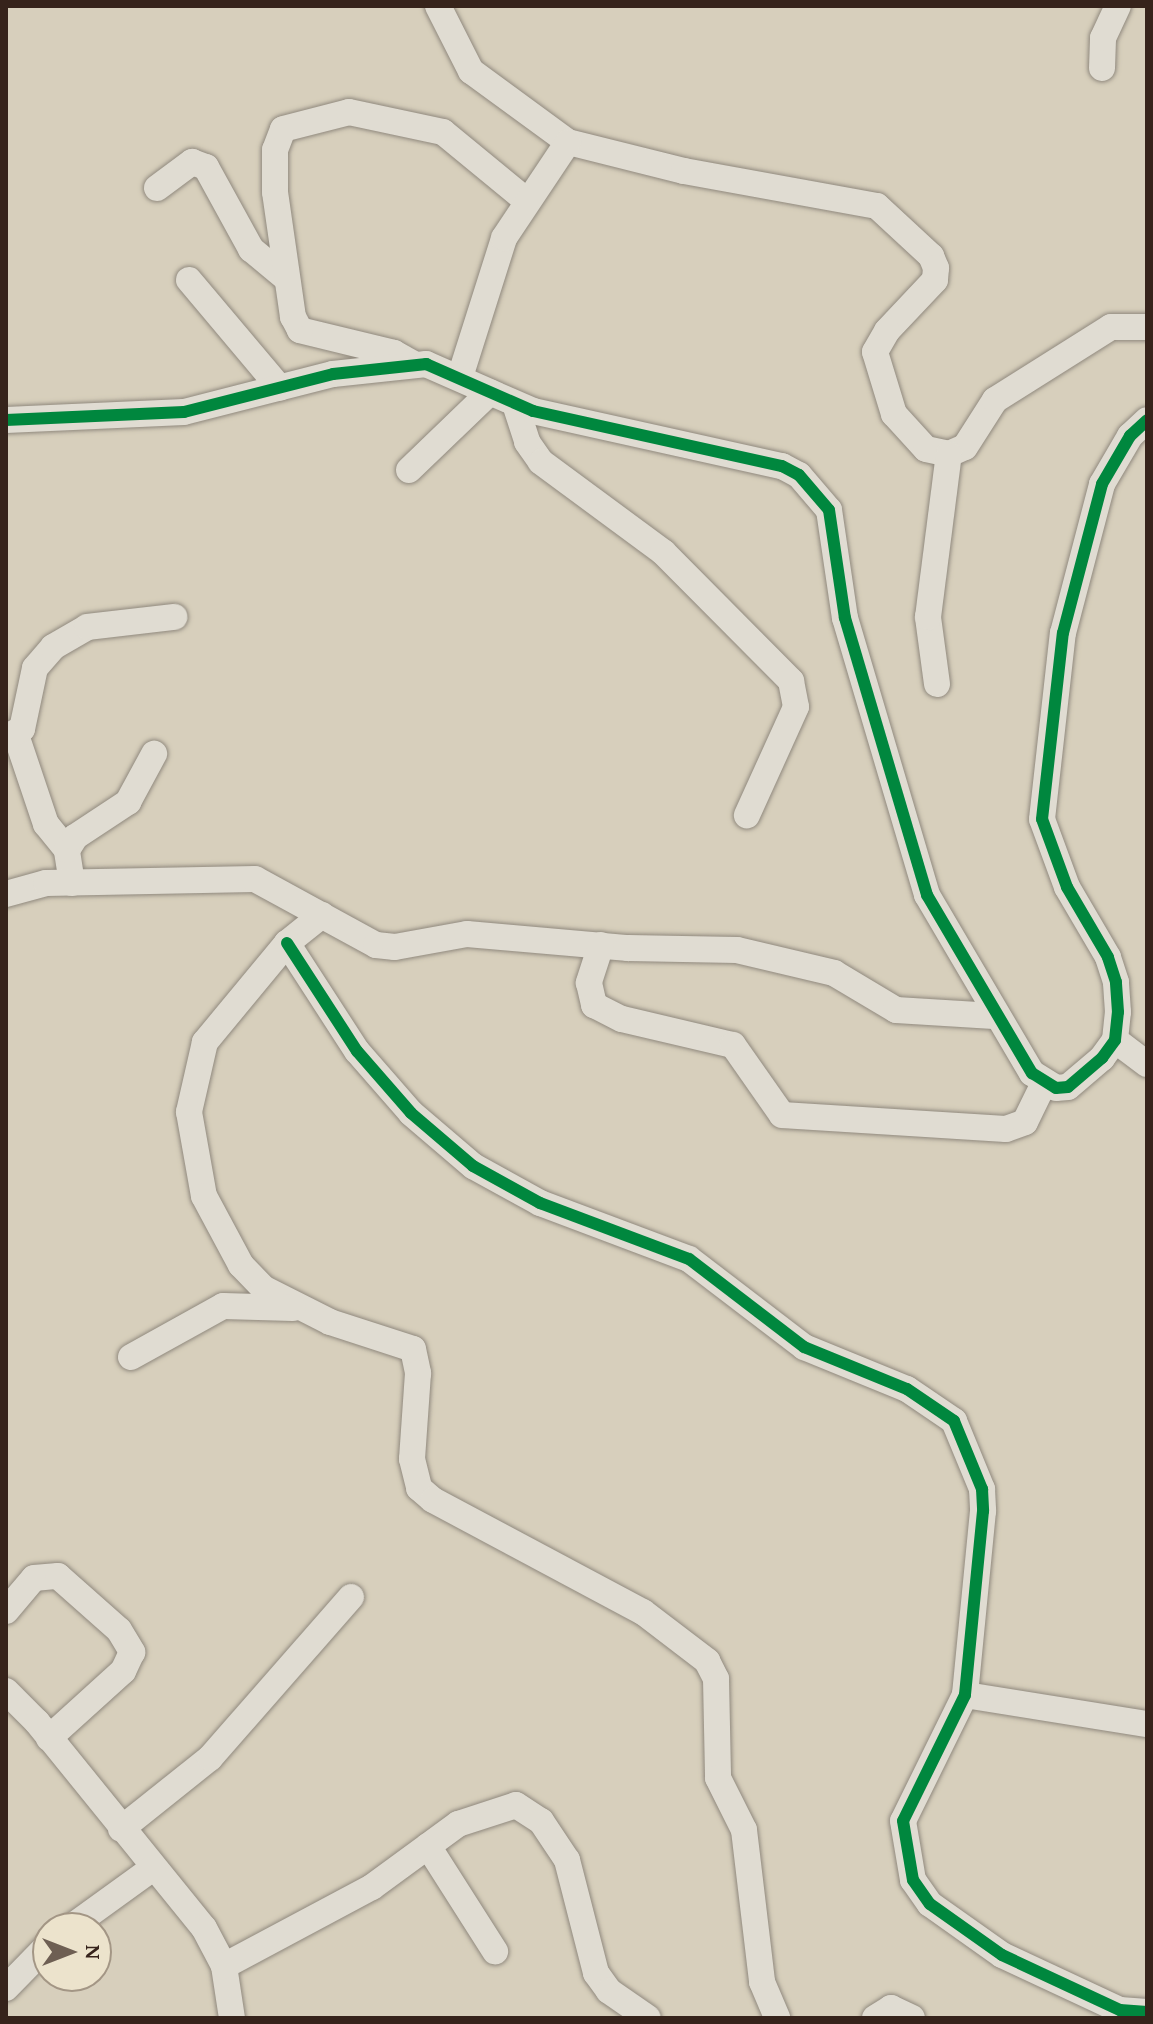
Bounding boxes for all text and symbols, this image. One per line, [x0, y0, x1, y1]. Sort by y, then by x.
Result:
north arrow [32, 1912, 112, 1992]
text: N [78, 1945, 110, 1959]

